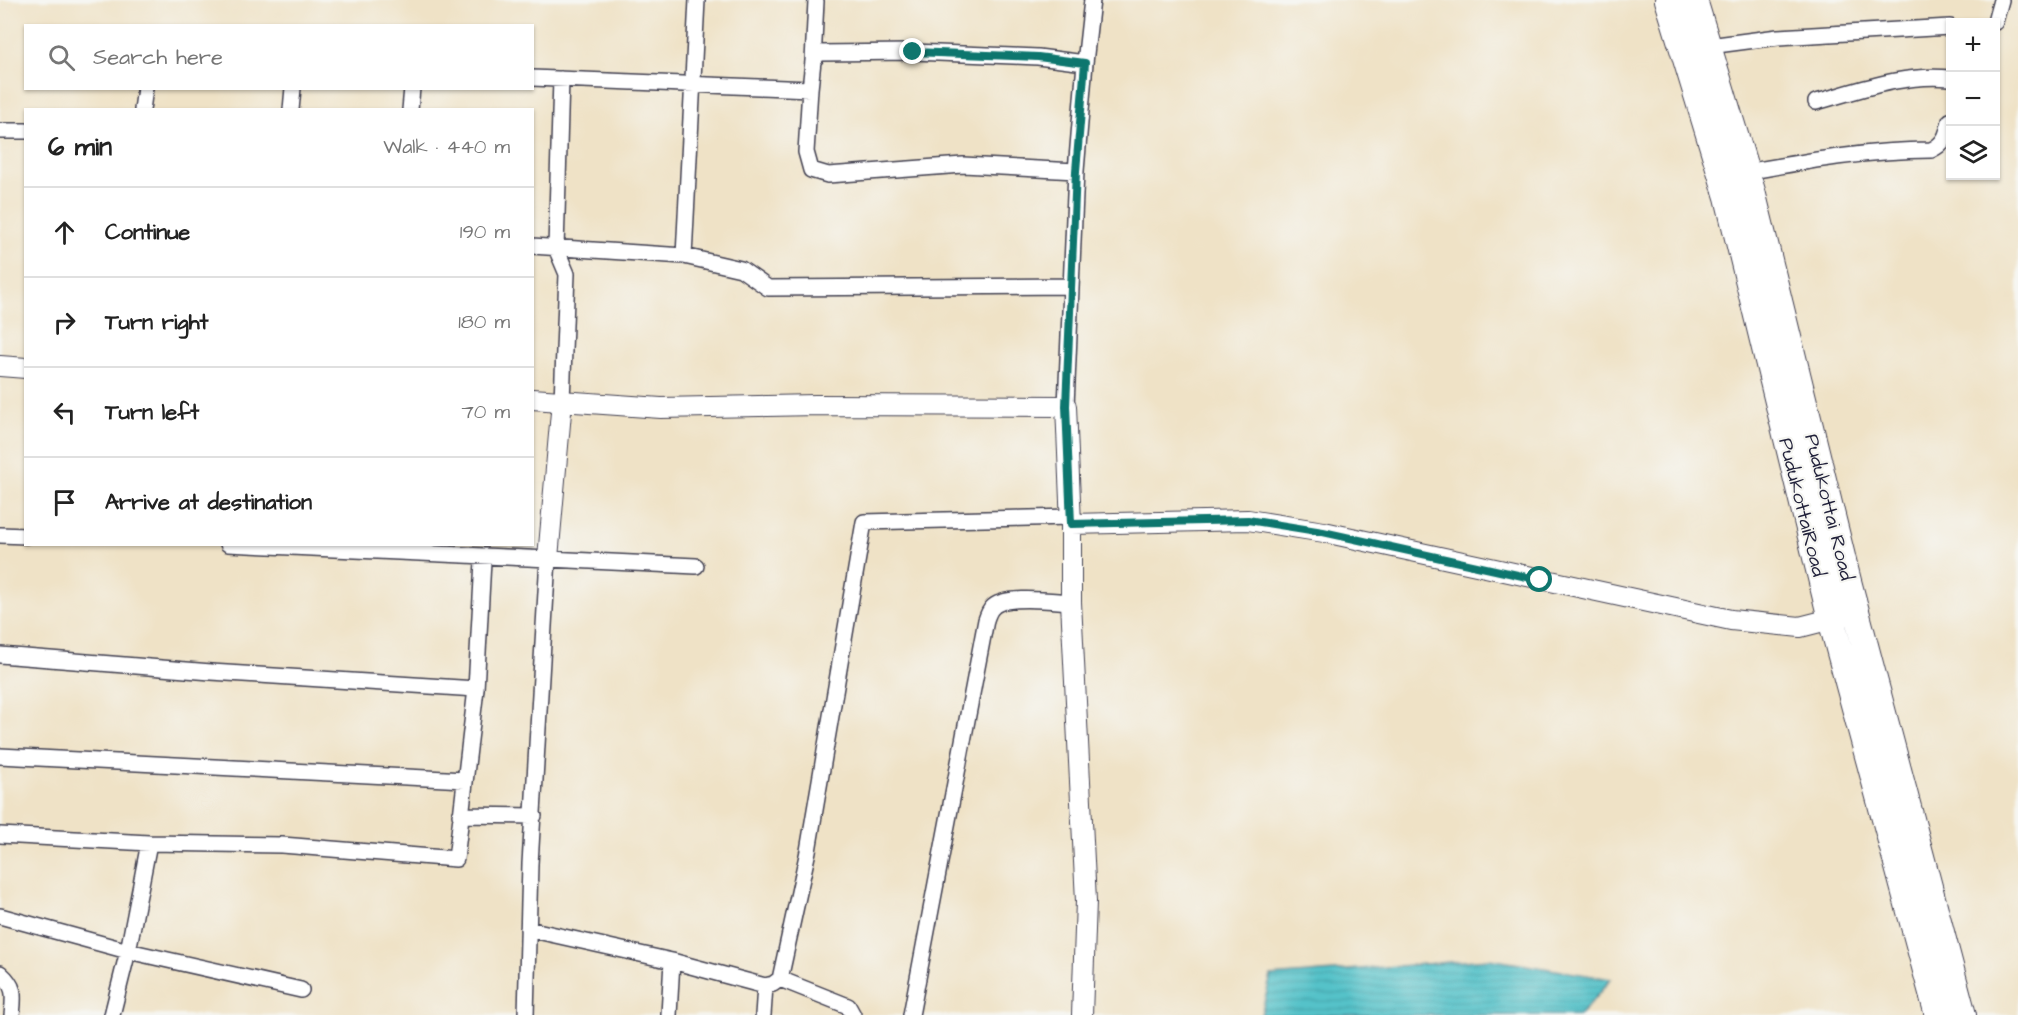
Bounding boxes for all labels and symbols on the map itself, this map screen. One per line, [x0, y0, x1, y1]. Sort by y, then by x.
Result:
route end [899, 38, 925, 64]
street label: Pudukottai Road [1797, 431, 1861, 583]
street label: PudukottaiRoad [1771, 435, 1833, 580]
route start [1526, 566, 1552, 592]

